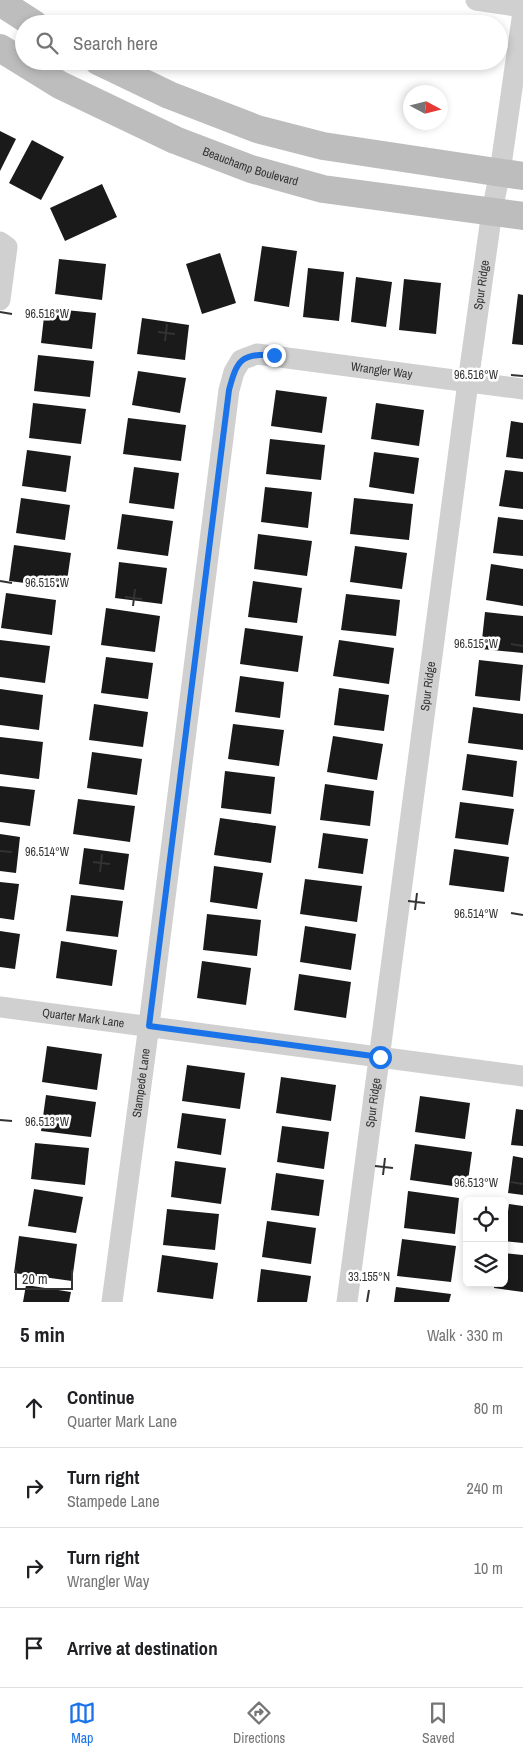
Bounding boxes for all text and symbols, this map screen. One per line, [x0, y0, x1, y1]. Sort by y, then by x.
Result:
search box [15, 15, 508, 70]
icon: search [33, 29, 61, 57]
text: Search here [73, 30, 158, 56]
north arrow [403, 85, 448, 130]
street label: Beauchamp Boulevard [200, 143, 300, 190]
street label: Spur Ridge [470, 259, 493, 311]
text: 96.516°W [25, 306, 70, 322]
route end [263, 344, 286, 367]
street label: Wrangler Way [350, 358, 414, 382]
text: 96.516°W [454, 367, 499, 383]
text: 96.515°W [25, 575, 70, 591]
text: 96.515°W [454, 636, 499, 652]
street label: Spur Ridge [417, 661, 439, 712]
text: 96.514°W [25, 844, 70, 860]
text: 96.514°W [454, 906, 499, 922]
street label: Quarter Mark Lane [41, 1005, 125, 1031]
route start [369, 1046, 392, 1069]
street label: Stampede Lane [129, 1047, 154, 1119]
street label: Spur Ridge [362, 1077, 384, 1128]
text: 96.513°W [25, 1114, 70, 1130]
text: 96.513°W [454, 1175, 499, 1191]
map controls [463, 1197, 508, 1287]
button: locate [463, 1197, 508, 1242]
button: layers [463, 1242, 508, 1287]
scale bar [15, 1267, 72, 1290]
text: 33.155°N [348, 1269, 390, 1285]
text: 20 m [22, 1270, 48, 1288]
text: 5 min [20, 1320, 65, 1349]
text: Walk · 330 m [427, 1324, 503, 1346]
text: Continue [67, 1384, 135, 1410]
icon: ahead [20, 1394, 48, 1422]
text: 80 m [474, 1397, 503, 1419]
text: Quarter Mark Lane [67, 1410, 177, 1432]
text: Turn right [67, 1464, 139, 1490]
icon: right [20, 1474, 48, 1502]
text: 240 m [467, 1477, 503, 1499]
text: Stampede Lane [67, 1490, 160, 1512]
text: Turn right [67, 1544, 139, 1570]
icon: right [20, 1554, 48, 1582]
text: 10 m [474, 1557, 503, 1579]
text: Wrangler Way [67, 1570, 149, 1592]
icon: arrive [20, 1634, 48, 1662]
text: Arrive at destination [67, 1635, 218, 1661]
tab: Map [68, 1699, 96, 1747]
tab: Directions [233, 1699, 285, 1747]
tab: Saved [422, 1699, 455, 1747]

